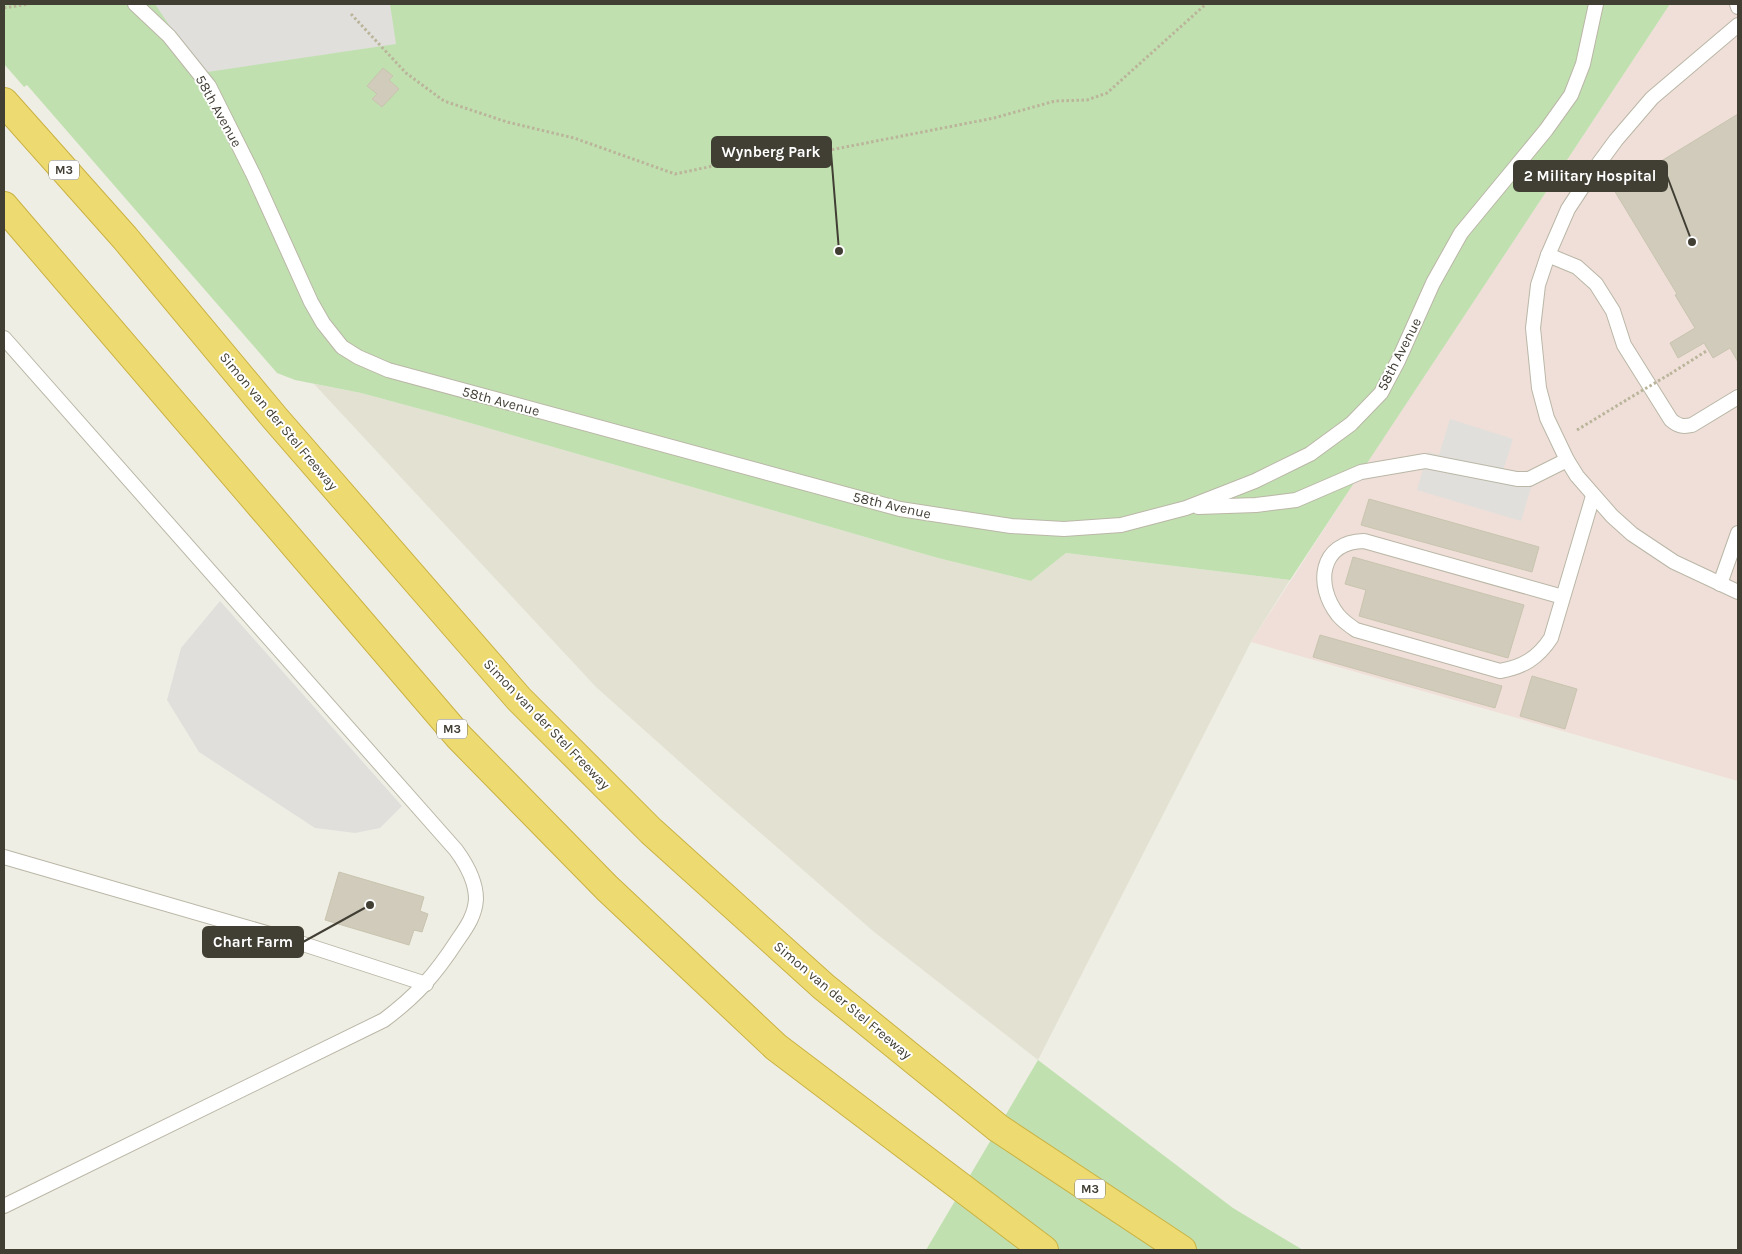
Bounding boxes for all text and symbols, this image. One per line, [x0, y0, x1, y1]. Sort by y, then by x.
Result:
street label: 58th Avenue [192, 72, 245, 150]
callout: Wynberg Park [712, 137, 831, 167]
text: Wynberg Park [722, 143, 821, 161]
road number: M3 [49, 160, 79, 180]
callout: 2 Military Hospital [1514, 161, 1667, 191]
text: 2 Military Hospital [1524, 167, 1656, 185]
street label: 58th Avenue [1374, 315, 1425, 394]
street label: Simon van der Stel Freeway [216, 349, 342, 494]
street label: 58th Avenue [460, 383, 542, 420]
street label: 58th Avenue [851, 488, 933, 523]
street label: Simon van der Stel Freeway [480, 656, 614, 793]
road number: M3 [437, 720, 467, 739]
callout: Chart Farm [203, 927, 303, 957]
text: Chart Farm [213, 933, 293, 951]
street label: Simon van der Stel Freeway [770, 938, 915, 1063]
road number: M3 [1075, 1180, 1105, 1198]

